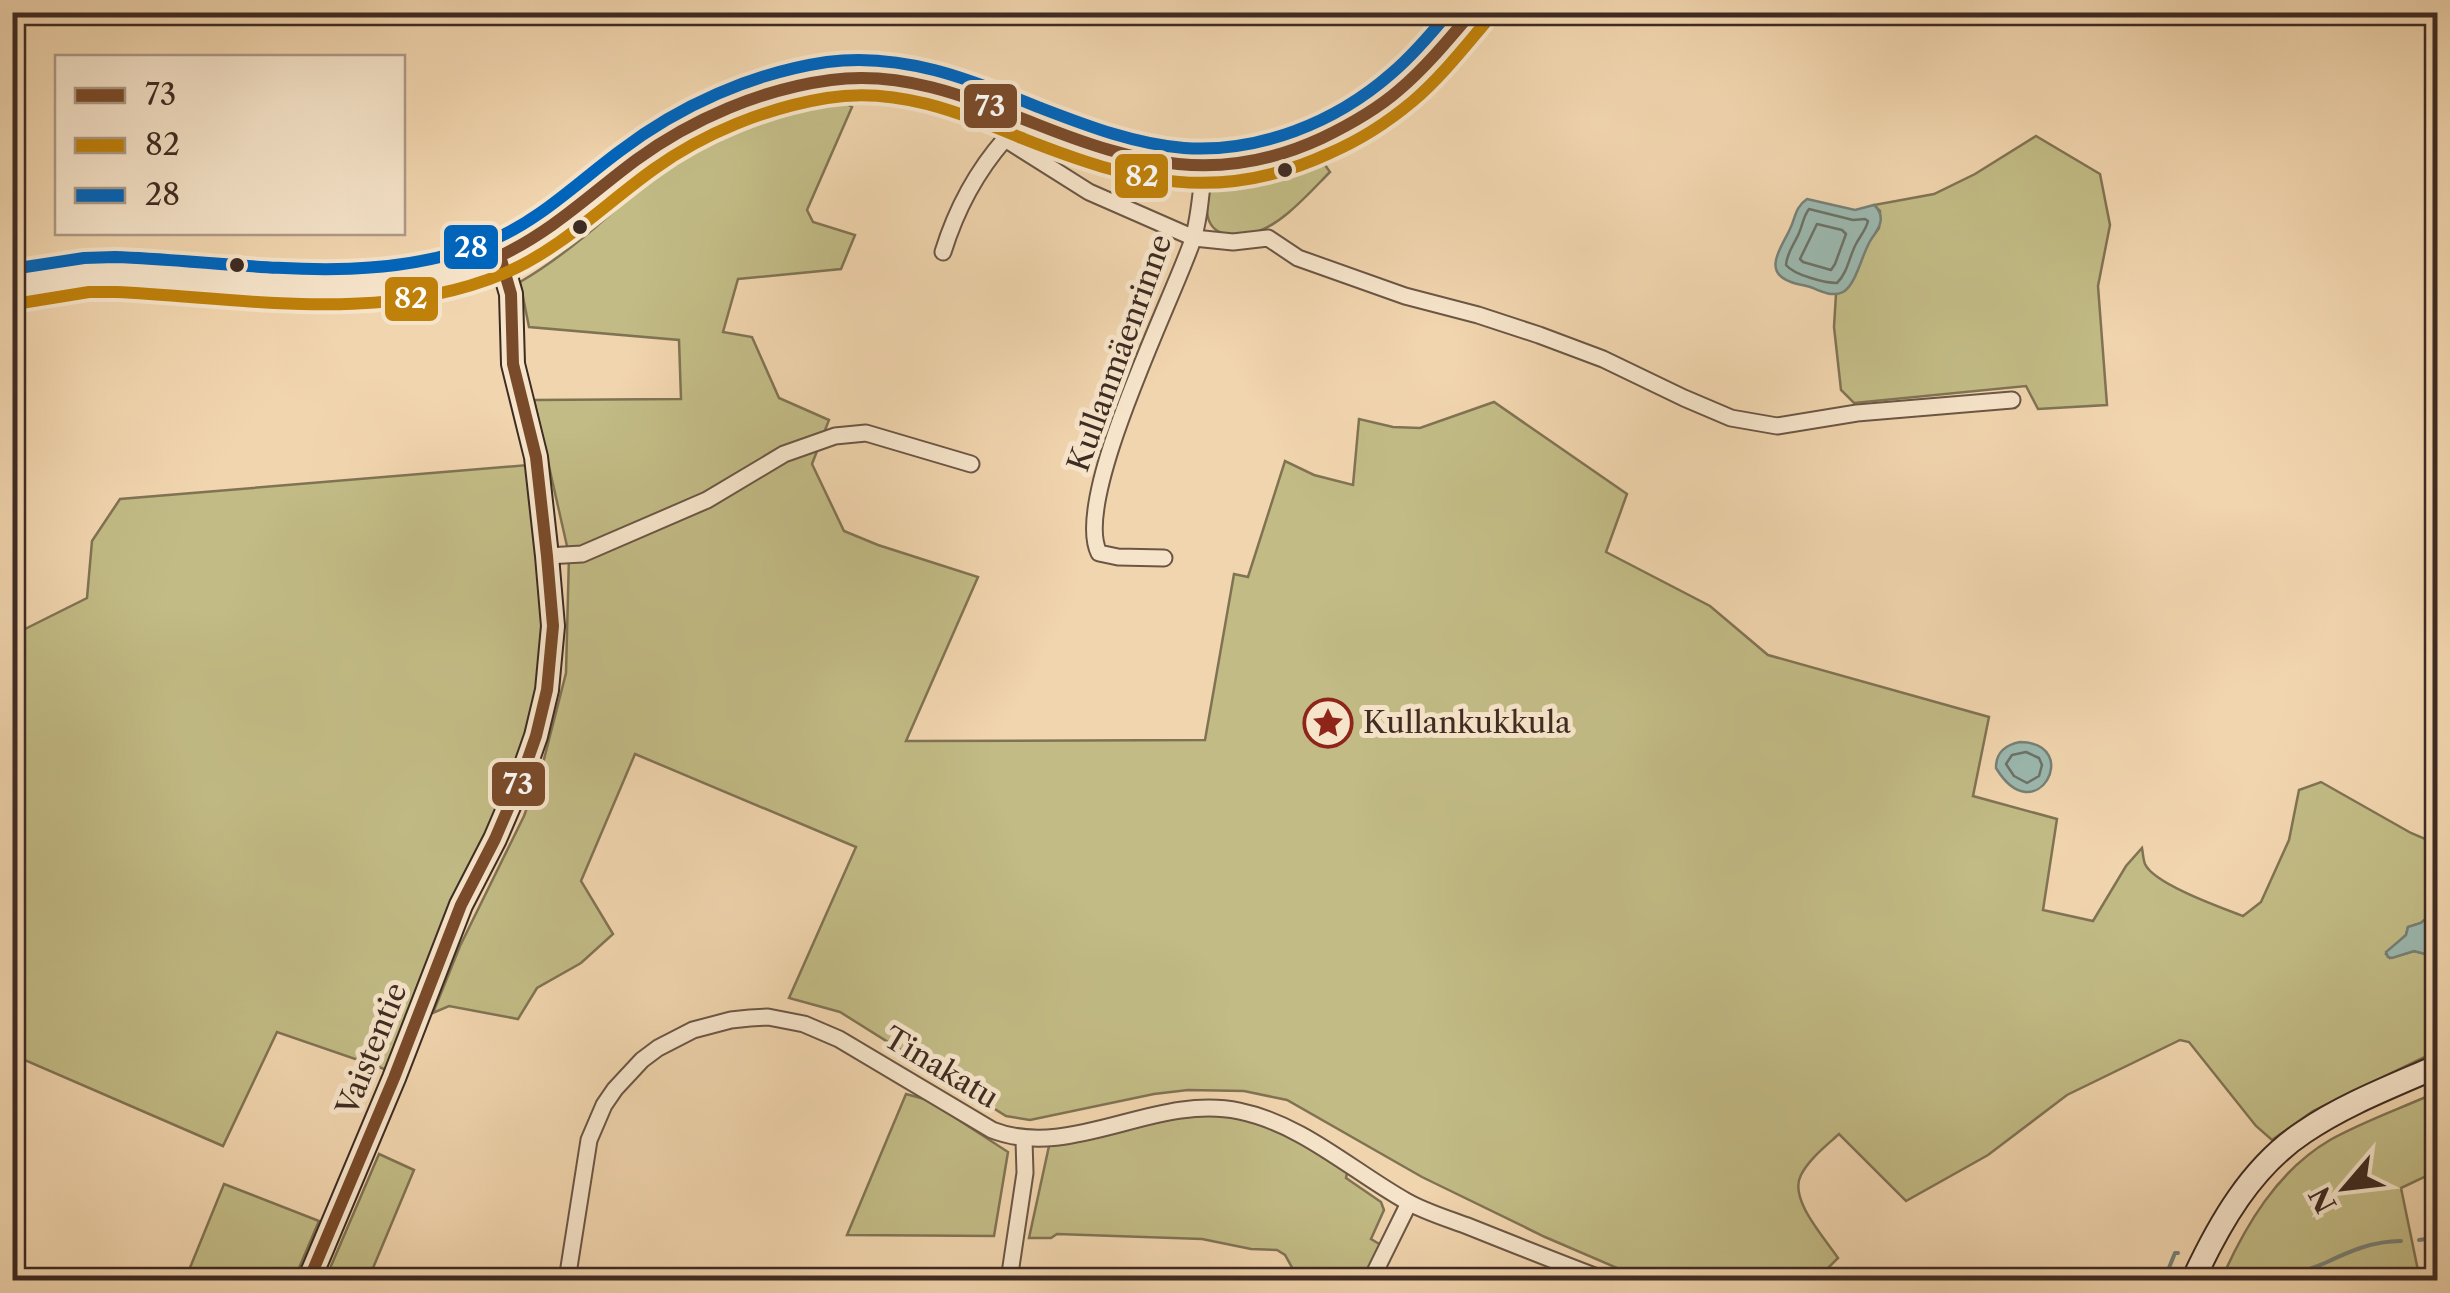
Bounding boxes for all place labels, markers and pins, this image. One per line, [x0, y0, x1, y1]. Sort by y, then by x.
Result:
unlabelled marker [1275, 160, 1295, 180]
unlabelled marker [570, 217, 590, 237]
unlabelled marker [227, 255, 247, 275]
place icon: Kullankukkula [1302, 697, 1354, 749]
place label: Kullankukkula [1363, 704, 1571, 741]

